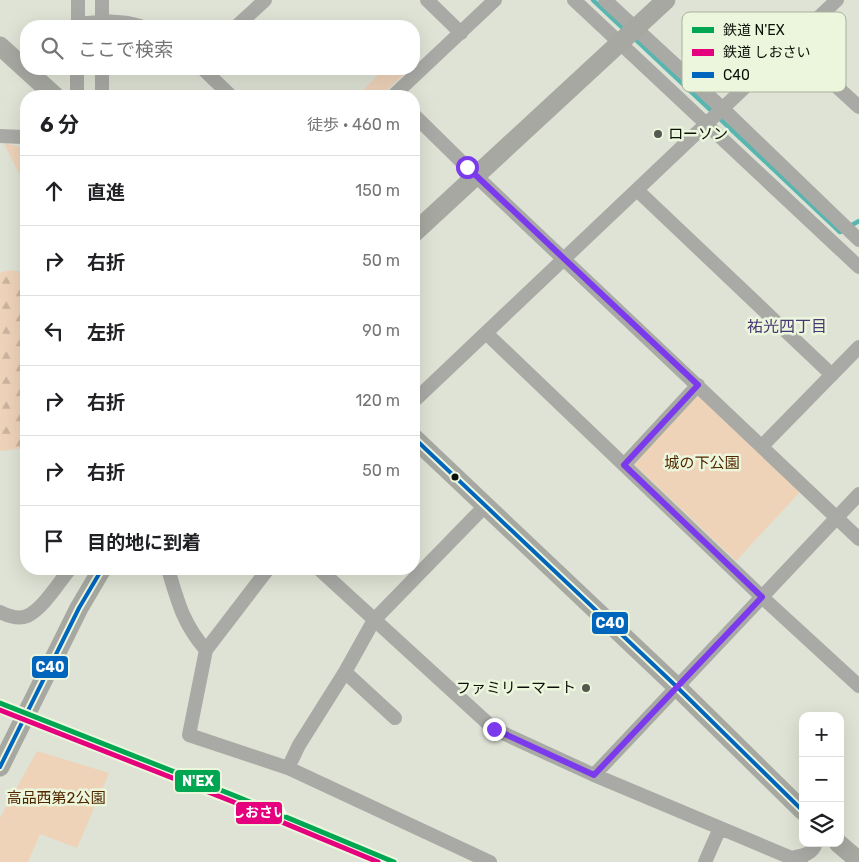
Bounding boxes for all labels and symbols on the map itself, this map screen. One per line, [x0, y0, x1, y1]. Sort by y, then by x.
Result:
legend [682, 12, 846, 92]
text: 鉄道 N'EX [723, 22, 785, 39]
text: 鉄道 しおさい [723, 44, 810, 61]
text: C40 [723, 67, 750, 84]
place label: ローソン [668, 125, 728, 143]
marker: ローソン [652, 128, 664, 140]
route start [456, 156, 479, 179]
district label: 祐光四丁目 [747, 317, 827, 336]
park label: 城の下公園 [664, 454, 740, 472]
unlabelled marker [450, 472, 460, 482]
line badge: C40 [591, 611, 629, 635]
text: C40 [596, 615, 624, 632]
line badge: C40 [31, 655, 69, 679]
text: C40 [36, 659, 64, 676]
place label: ファミリーマート [456, 679, 576, 697]
marker: ファミリーマート [580, 682, 592, 694]
route end [483, 718, 506, 741]
line badge: N'EX [174, 769, 221, 793]
text: N'EX [182, 773, 214, 790]
park label: 高品西第2公園 [7, 789, 105, 807]
line badge: しおさい [235, 801, 283, 825]
text: しおさい [231, 804, 287, 821]

